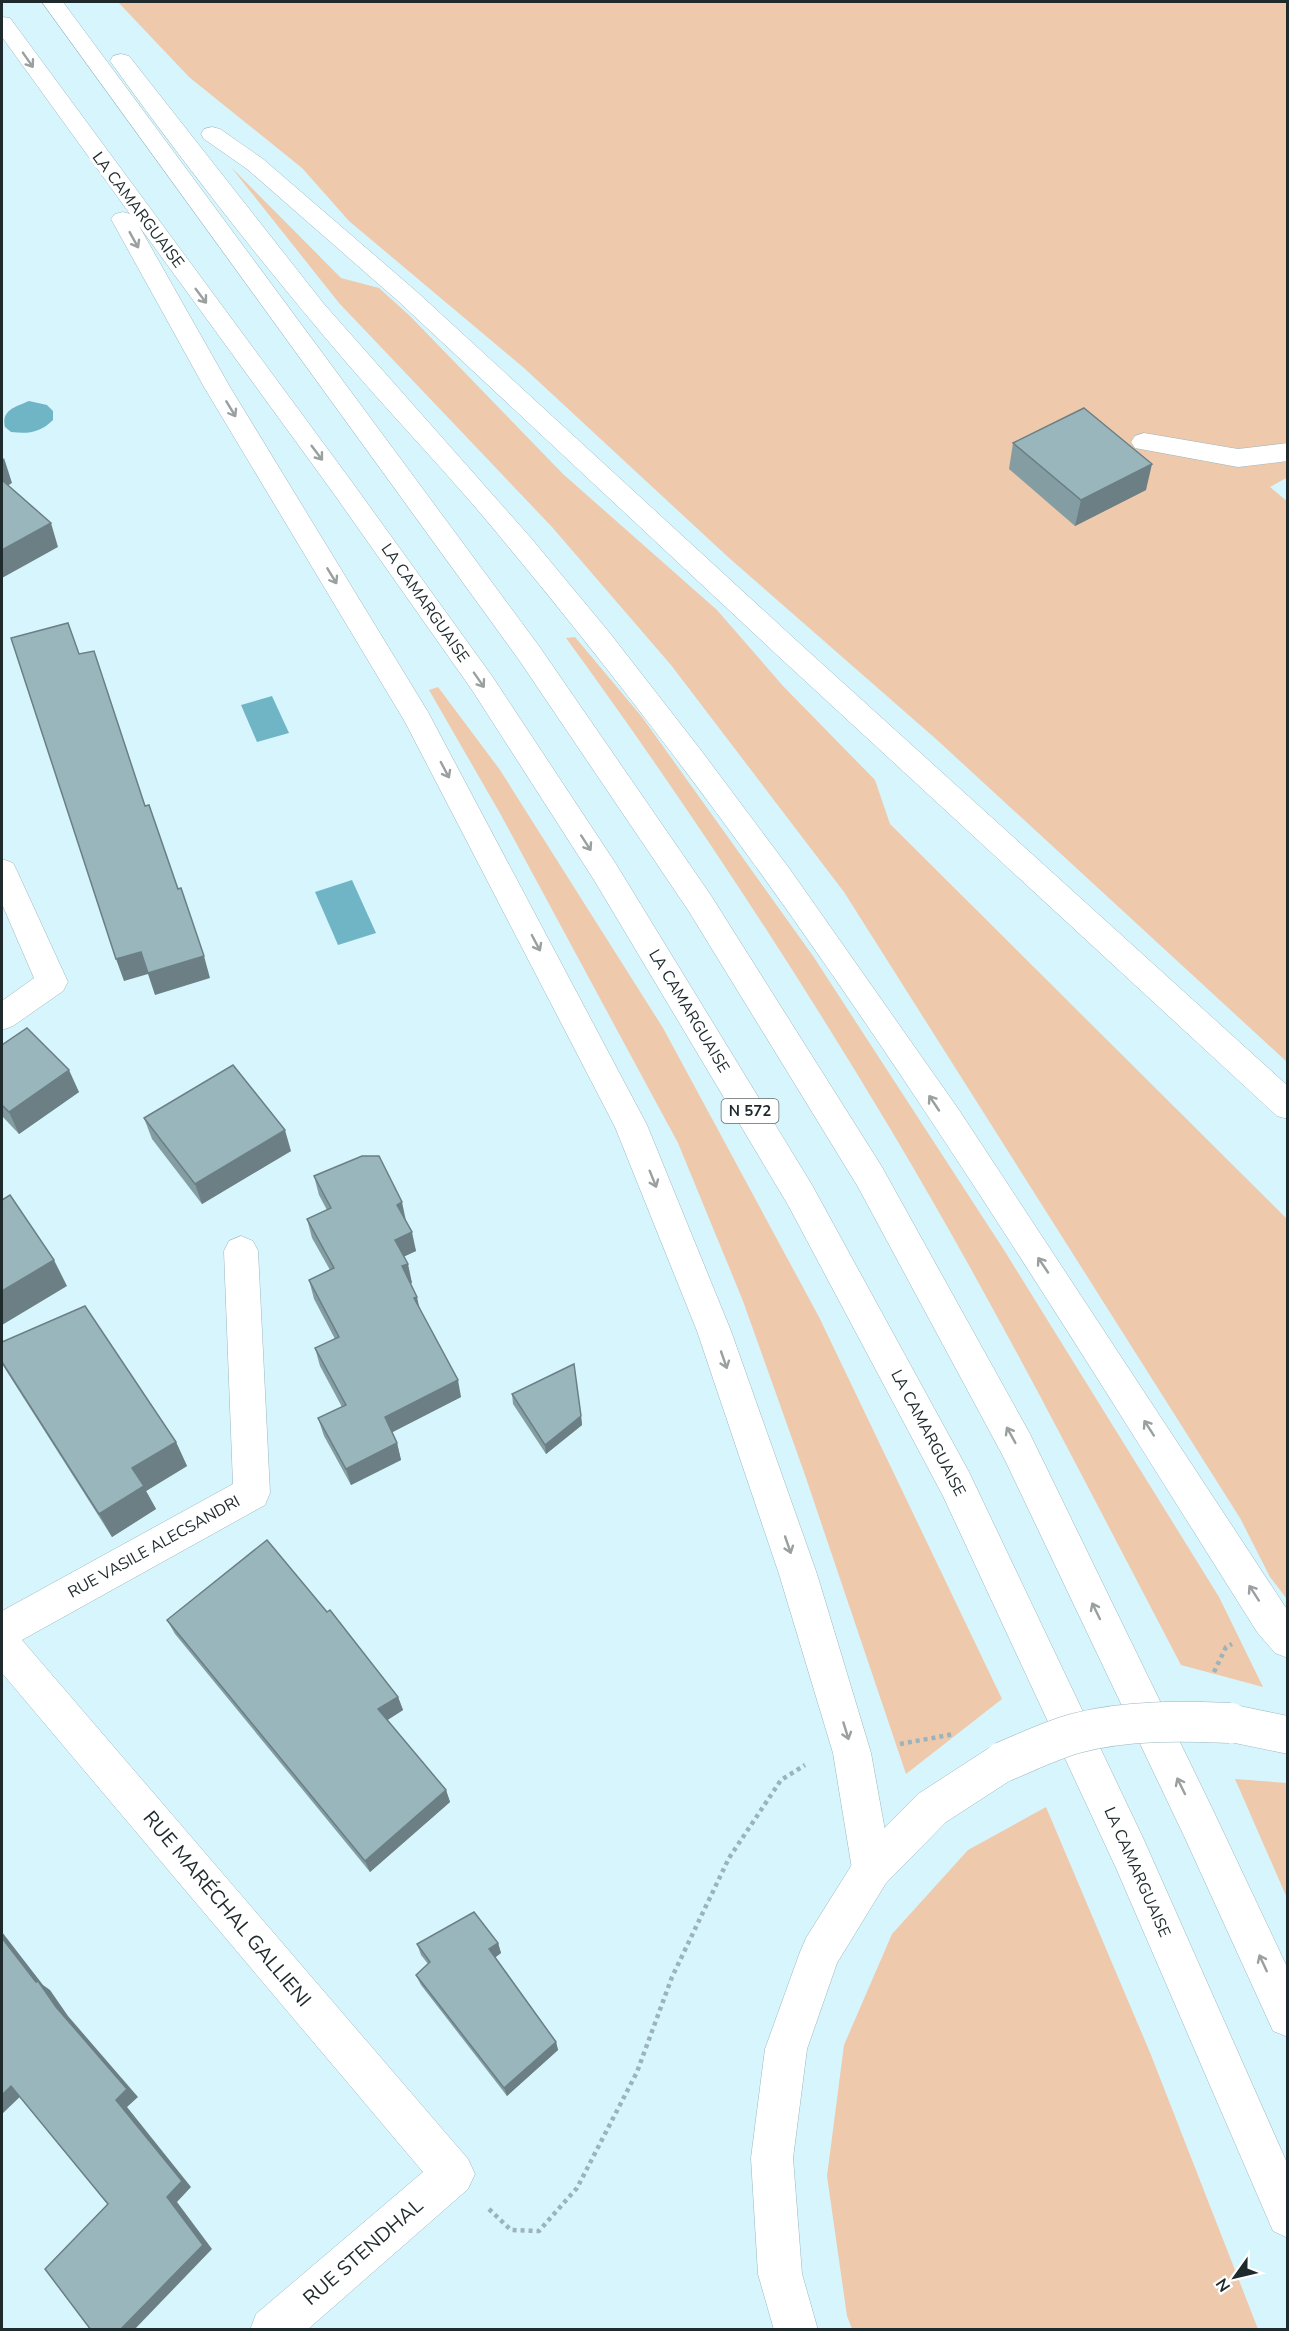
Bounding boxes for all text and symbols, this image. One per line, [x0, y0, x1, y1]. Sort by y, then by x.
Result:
one-way arrow [22, 52, 34, 68]
street label: LA CAMARGUAISE [87, 147, 189, 273]
one-way arrow [128, 231, 140, 248]
one-way arrow [195, 288, 208, 304]
one-way arrow [225, 400, 237, 417]
one-way arrow [311, 445, 324, 461]
street label: LA CAMARGUAISE [376, 539, 474, 667]
one-way arrow [326, 567, 338, 584]
one-way arrow [473, 672, 485, 688]
one-way arrow [440, 761, 452, 779]
one-way arrow [581, 834, 593, 851]
one-way arrow [531, 934, 542, 952]
street label: LA CAMARGUAISE [643, 945, 735, 1077]
one-way arrow [928, 1095, 940, 1111]
road number: N 572 [722, 1099, 778, 1123]
one-way arrow [648, 1169, 659, 1188]
one-way arrow [1037, 1257, 1049, 1273]
one-way arrow [719, 1350, 730, 1369]
street label: LA CAMARGUAISE [885, 1366, 971, 1500]
one-way arrow [1142, 1420, 1155, 1437]
one-way arrow [1005, 1427, 1017, 1444]
street label: RUE VASILE ALECSANDRI [64, 1490, 244, 1604]
one-way arrow [783, 1535, 794, 1554]
one-way arrow [1247, 1584, 1260, 1601]
one-way arrow [1090, 1602, 1102, 1620]
one-way arrow [841, 1721, 852, 1740]
one-way arrow [1175, 1778, 1187, 1796]
street label: LA CAMARGUAISE [1098, 1803, 1176, 1941]
street label: RUE MARÉCHAL GALLIENI [137, 1805, 317, 2013]
one-way arrow [1257, 1955, 1268, 1973]
street label: RUE STENDHAL [297, 2192, 429, 2312]
north arrow [1205, 2247, 1265, 2307]
text: N [1211, 2274, 1236, 2296]

